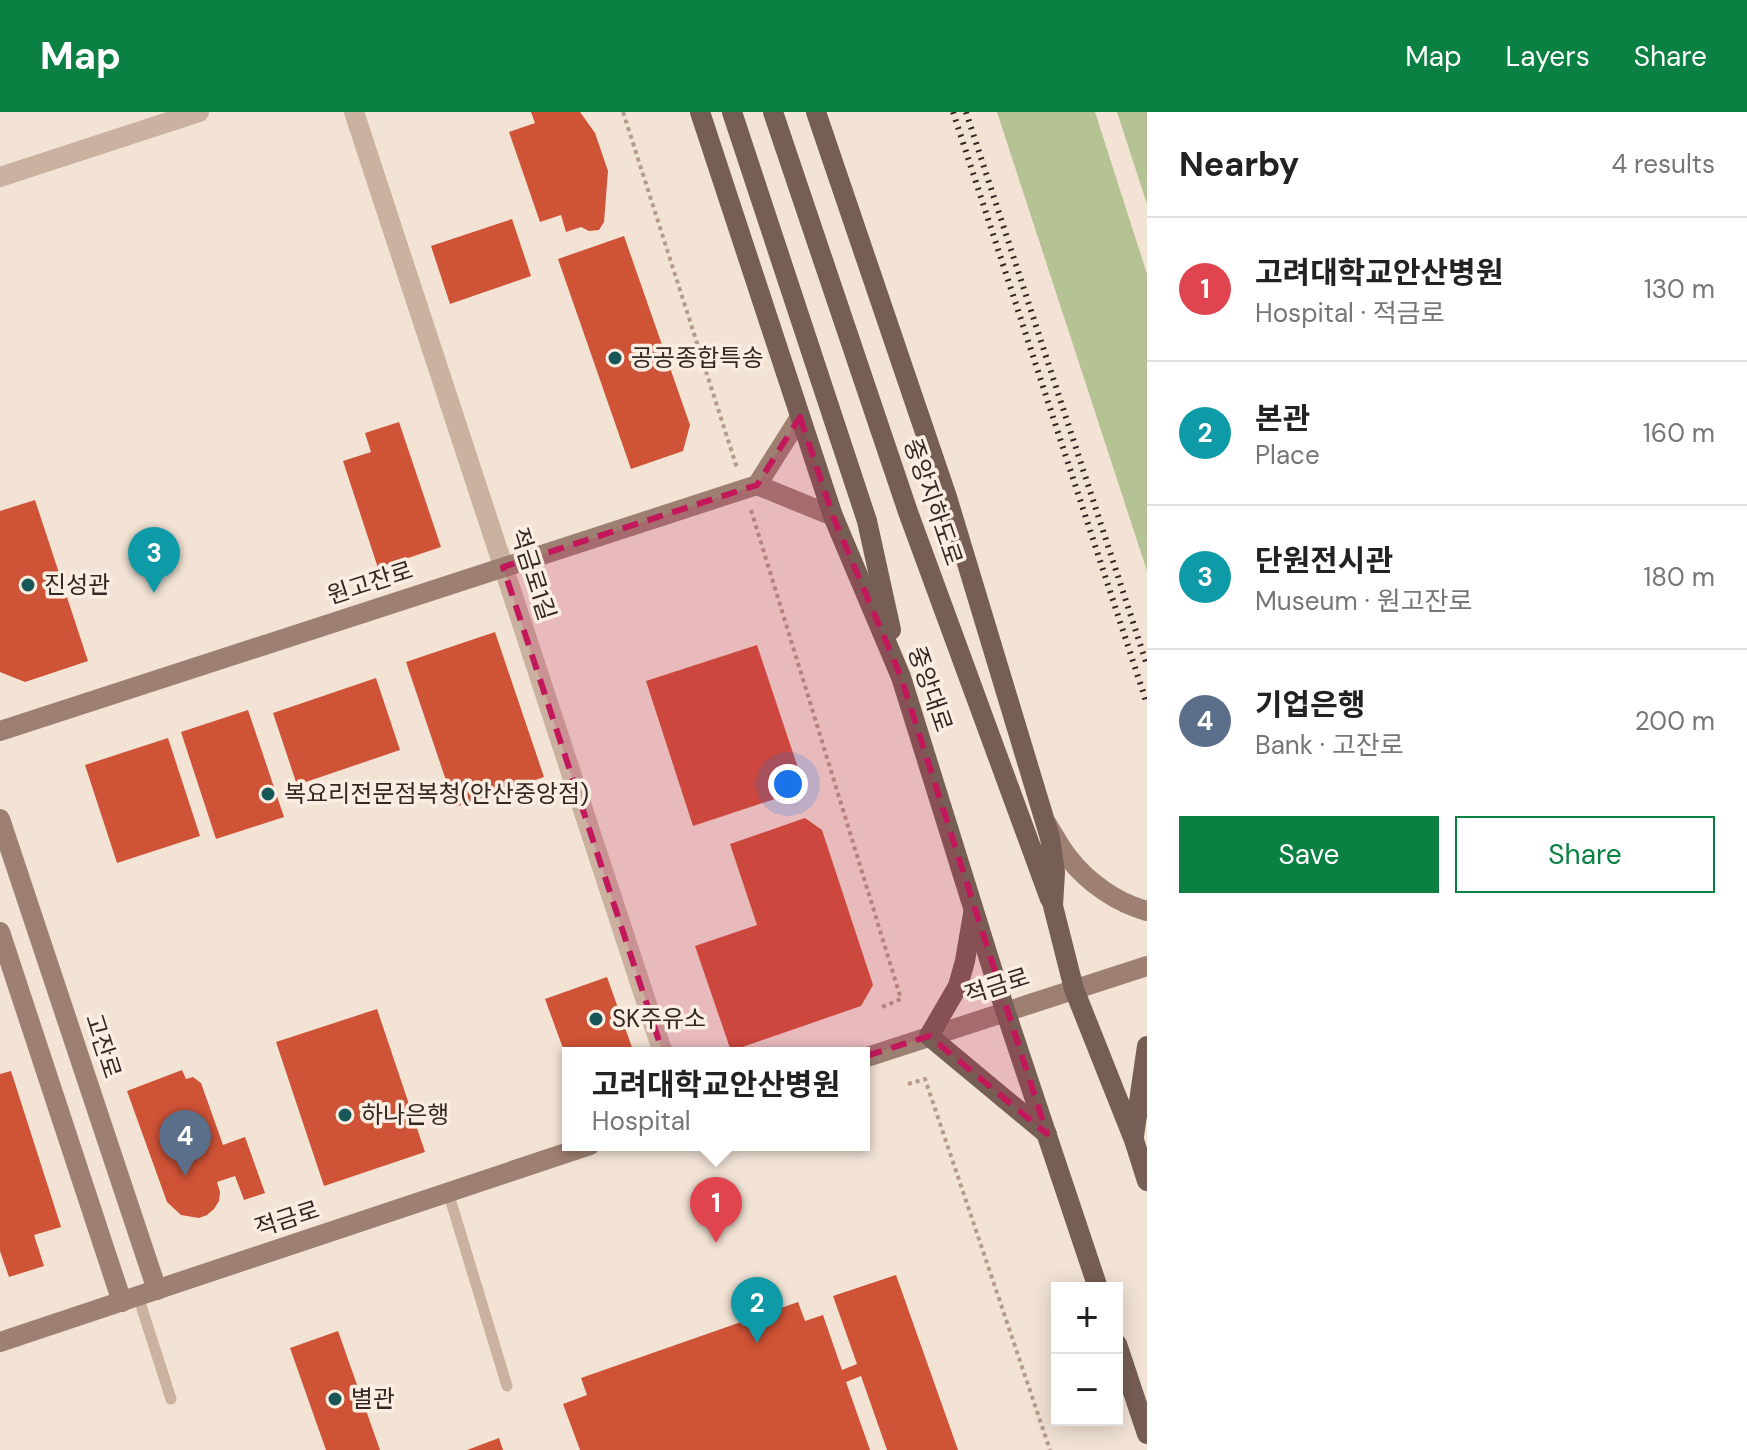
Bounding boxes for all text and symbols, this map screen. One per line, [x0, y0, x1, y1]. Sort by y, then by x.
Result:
text: Map [40, 31, 121, 81]
text: Map [1405, 38, 1462, 75]
text: Layers [1506, 38, 1590, 75]
text: Share [1634, 38, 1707, 75]
text: Nearby [1179, 142, 1299, 187]
text: 4 results [1611, 147, 1715, 181]
text: 고려대학교안산병원 [1255, 253, 1503, 292]
text: 1 [1200, 272, 1210, 306]
text: 130 m [1644, 272, 1715, 306]
text: Hospital · 적금로 [1255, 296, 1445, 330]
place label: 공공종합특송 [631, 342, 763, 373]
marker: 공공종합특송 [606, 349, 624, 367]
text: 본관 [1255, 399, 1310, 438]
text: 2 [1197, 416, 1213, 450]
text: 160 m [1643, 416, 1715, 450]
street label: 중앙지하도로 [897, 434, 970, 570]
text: Place [1255, 438, 1320, 472]
street label: 적금로1길 [504, 523, 563, 624]
pin: 3 [128, 527, 180, 593]
text: 단원전시관 [1255, 541, 1393, 580]
street label: 원고잔로 [323, 554, 417, 611]
text: 3 [1197, 560, 1213, 594]
text: 180 m [1643, 560, 1715, 594]
place label: 진성관 [44, 569, 110, 600]
marker: 진성관 [19, 576, 37, 594]
text: Museum · 원고잔로 [1255, 584, 1472, 618]
street label: 중앙대로 [901, 642, 960, 736]
text: 기업은행 [1255, 685, 1365, 724]
text: 4 [1197, 704, 1213, 738]
text: 200 m [1635, 704, 1715, 738]
text: Bank · 고잔로 [1255, 728, 1404, 762]
your location [768, 764, 808, 804]
place label: 복요리전문점복청(안산중앙점) [284, 778, 589, 809]
marker: 복요리전문점복청(안산중앙점) [259, 785, 277, 803]
button: Save [1179, 816, 1439, 893]
button: Share [1455, 816, 1715, 893]
street label: 적금로 [961, 961, 1033, 1011]
place label: SK주유소 [612, 1003, 706, 1034]
street label: 고잔로 [78, 1010, 128, 1082]
marker: SK주유소 [587, 1010, 605, 1028]
popup [562, 1047, 870, 1151]
text: 고려대학교안산병원 [592, 1065, 840, 1104]
place label: 하나은행 [361, 1099, 449, 1130]
text: Hospital [592, 1104, 691, 1138]
marker: 하나은행 [336, 1106, 354, 1124]
pin: 4 [159, 1110, 211, 1176]
pin: 1 [690, 1177, 742, 1243]
street label: 적금로 [251, 1194, 323, 1244]
pin: 2 [731, 1277, 783, 1343]
map controls [1051, 1282, 1123, 1426]
button: + [1051, 1282, 1123, 1354]
button: − [1051, 1354, 1123, 1426]
place label: 별관 [351, 1383, 395, 1414]
marker: 별관 [326, 1390, 344, 1408]

